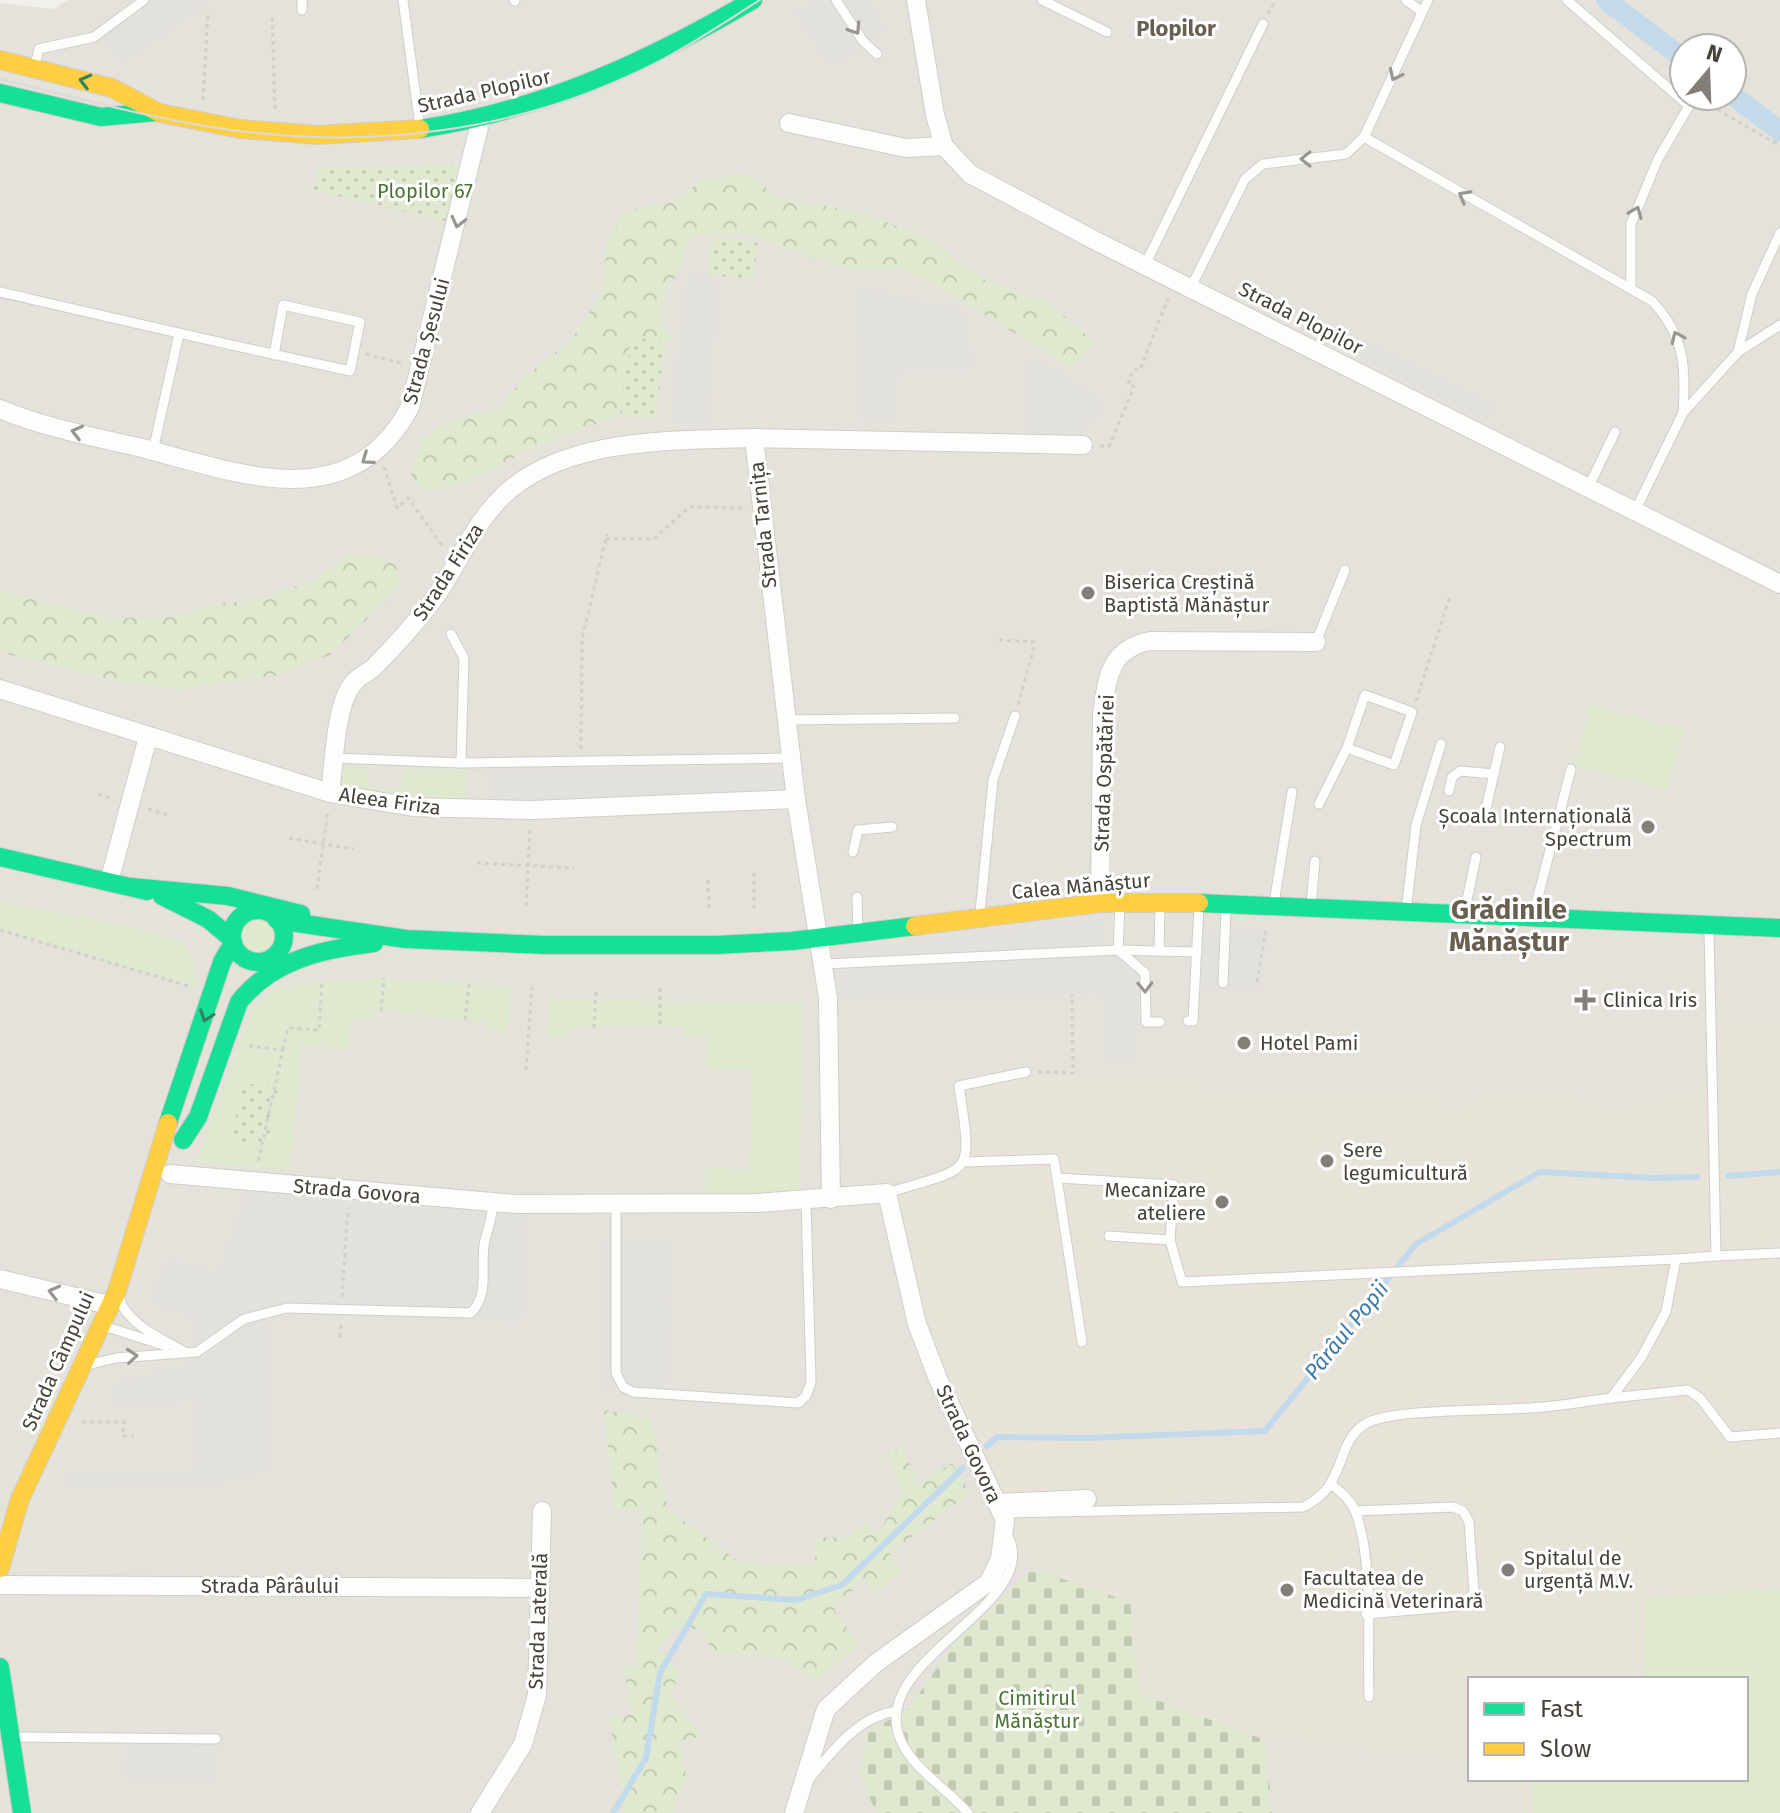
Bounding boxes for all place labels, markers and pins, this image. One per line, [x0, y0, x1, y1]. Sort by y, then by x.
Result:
place label: Biserica Creștină Baptistă Mănăștur [1104, 570, 1269, 618]
marker: Biserica Creștină Baptistă Mănăștur [1079, 584, 1097, 602]
place label: Școala Internațională Spectrum [1439, 804, 1632, 851]
marker: Școala Internațională Spectrum [1639, 818, 1657, 836]
place label: Clinica Iris [1603, 988, 1697, 1012]
marker: Clinica Iris [1574, 989, 1596, 1011]
place label: Hotel Pami [1260, 1031, 1358, 1055]
marker: Hotel Pami [1235, 1034, 1253, 1052]
place label: Sere legumicultură [1343, 1138, 1468, 1185]
marker: Sere legumicultură [1318, 1152, 1336, 1170]
place label: Mecanizare ateliere [1105, 1178, 1206, 1225]
marker: Mecanizare ateliere [1213, 1193, 1231, 1211]
place label: Spitalul de urgență M.V. [1524, 1546, 1633, 1594]
marker: Spitalul de urgență M.V. [1499, 1561, 1517, 1579]
place label: Facultatea de Medicină Veterinară [1303, 1566, 1483, 1613]
marker: Facultatea de Medicină Veterinară [1278, 1581, 1296, 1599]

